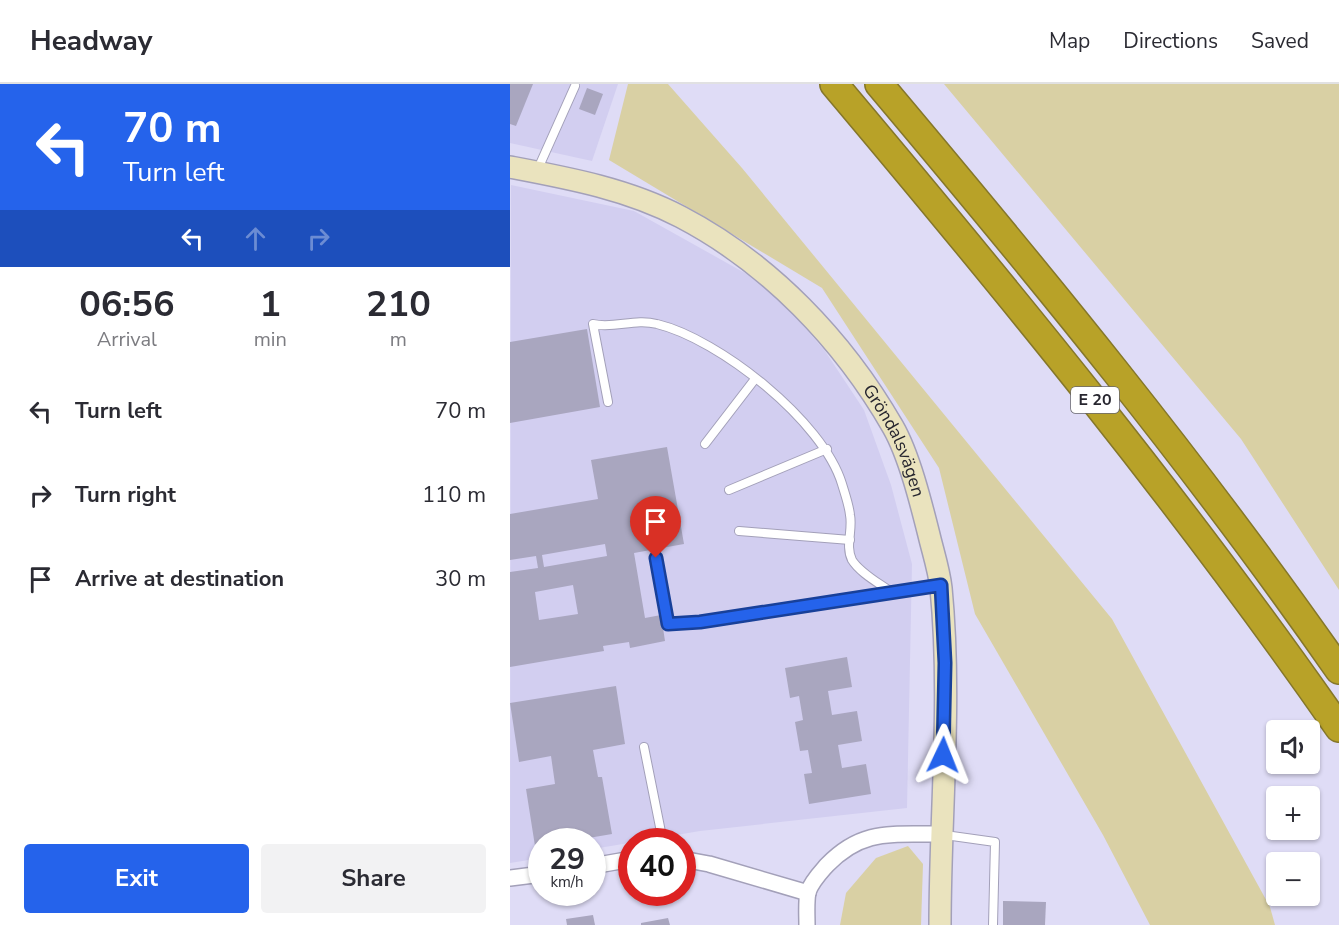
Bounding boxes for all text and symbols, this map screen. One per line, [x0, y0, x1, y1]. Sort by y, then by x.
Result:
text: Headway [30, 22, 152, 60]
text: Map [1049, 27, 1090, 55]
text: Directions [1123, 27, 1218, 55]
text: Saved [1251, 27, 1309, 55]
text: 70 m [123, 100, 222, 157]
icon: left [24, 108, 102, 186]
text: Turn left [123, 154, 224, 191]
icon: left [176, 222, 209, 255]
icon: ahead [239, 222, 272, 255]
icon: right [302, 222, 335, 255]
text: 06:56 [79, 280, 175, 329]
text: 1 [259, 280, 281, 329]
text: 210 [366, 280, 431, 329]
text: Arrival [97, 326, 157, 353]
text: min [254, 326, 287, 353]
text: m [390, 326, 407, 353]
street label: Gröndalsvägen [857, 379, 930, 500]
road number: E 20 [1071, 387, 1119, 413]
icon: left [24, 395, 57, 428]
text: Turn left [75, 396, 162, 426]
text: 70 m [435, 396, 486, 426]
icon: right [24, 479, 57, 512]
text: Turn right [75, 480, 176, 510]
text: 110 m [422, 480, 486, 510]
pin [630, 496, 681, 558]
icon: arrive [639, 505, 672, 538]
icon: arrive [24, 563, 57, 596]
text: Arrive at destination [75, 564, 284, 594]
text: 30 m [435, 564, 486, 594]
map controls [1266, 720, 1320, 906]
button: sound [1266, 720, 1320, 774]
position arrow [911, 723, 975, 787]
button: + [1266, 786, 1320, 840]
speed limit sign: 40 [618, 828, 696, 906]
text: 29 [549, 839, 585, 880]
button: Exit [24, 844, 249, 913]
button: Share [261, 844, 486, 913]
button: − [1266, 852, 1320, 906]
text: km/h [550, 872, 584, 892]

